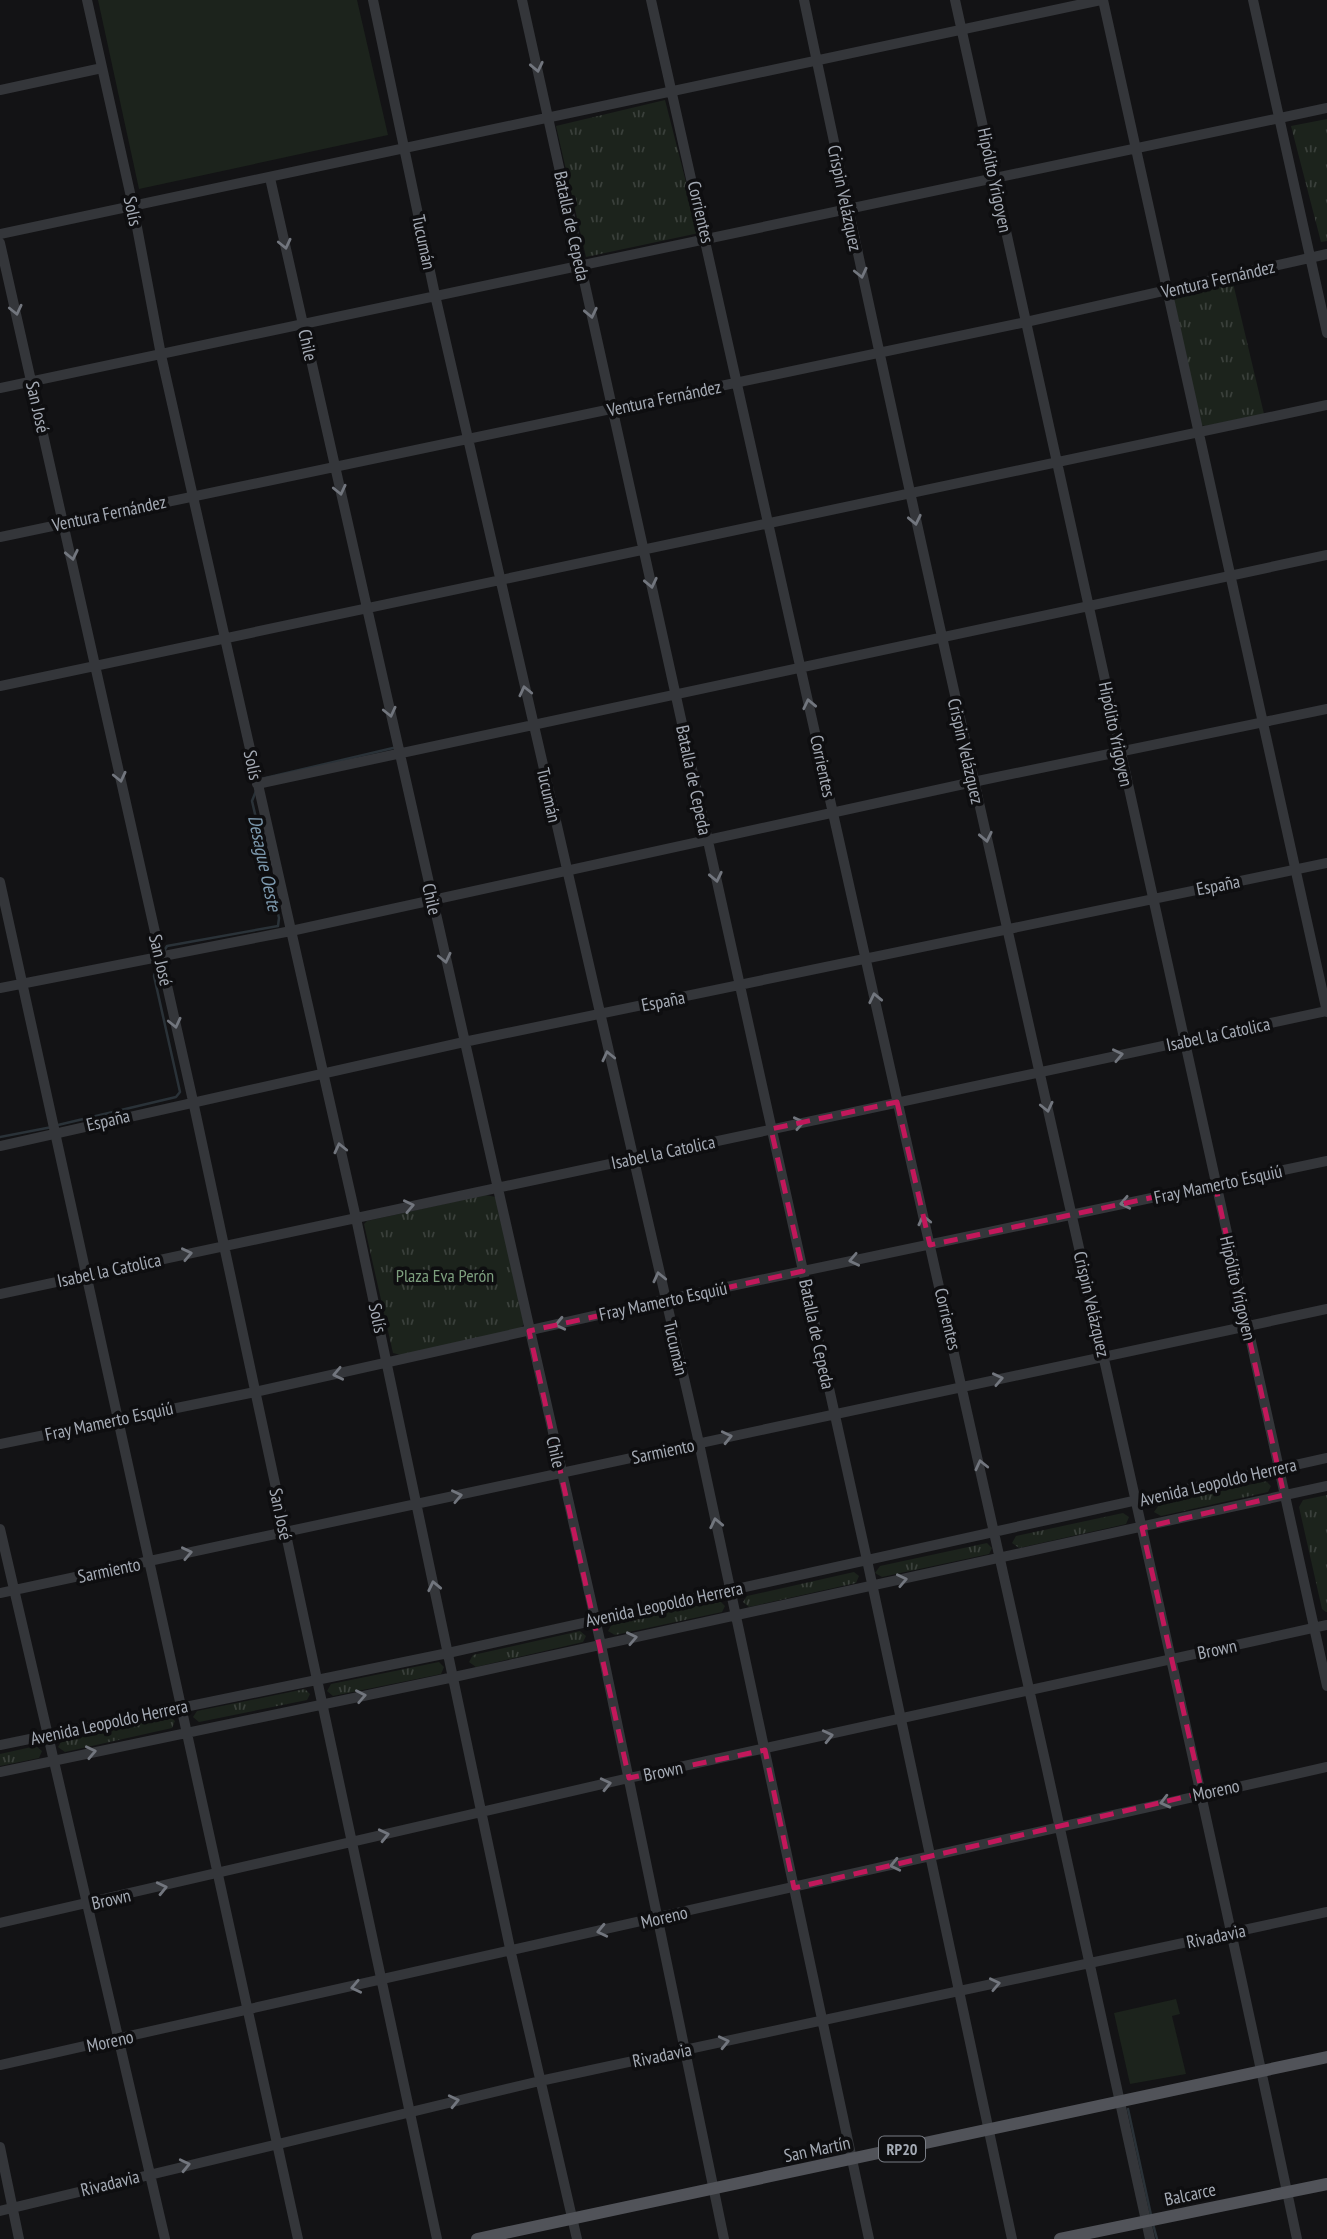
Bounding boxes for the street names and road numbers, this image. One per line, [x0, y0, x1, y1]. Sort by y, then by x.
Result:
street label: Hipólito Yrigoyen [973, 125, 1017, 235]
street label: Crispin Velázquez [823, 143, 867, 253]
street label: Batalla de Cepeda [549, 169, 595, 283]
street label: Corrientes [683, 179, 719, 245]
street label: Solís [119, 194, 147, 228]
street label: Tucumán [407, 213, 441, 271]
street label: Ventura Fernández [1158, 255, 1277, 303]
street label: Chile [293, 327, 323, 363]
street label: Ventura Fernández [604, 375, 723, 422]
street label: San José [21, 379, 55, 435]
street label: Ventura Fernández [49, 490, 168, 537]
street label: Hipólito Yrigoyen [1094, 679, 1138, 789]
street label: Crispin Velázquez [943, 696, 989, 806]
street label: Batalla de Cepeda [671, 723, 717, 837]
street label: Corrientes [805, 733, 841, 799]
street label: Solís [239, 748, 267, 782]
street label: Tucumán [532, 765, 566, 825]
street label: España [1194, 870, 1242, 900]
street label: Chile [417, 881, 447, 917]
street label: San José [144, 932, 178, 988]
street label: España [639, 986, 687, 1016]
street label: Isabel la Catolica [1164, 1012, 1272, 1056]
street label: España [84, 1104, 132, 1136]
street label: Isabel la Catolica [609, 1130, 717, 1174]
street label: Fray Mamerto Esquiú [1152, 1159, 1284, 1209]
street label: Hipólito Yrigoyen [1215, 1233, 1261, 1343]
street label: Isabel la Catolica [55, 1248, 163, 1292]
street label: Crispin Velázquez [1069, 1249, 1115, 1359]
street label: Fray Mamerto Esquiú [597, 1276, 729, 1326]
street label: Batalla de Cepeda [794, 1277, 840, 1391]
street label: Corrientes [930, 1286, 966, 1352]
street label: Solís [364, 1301, 392, 1335]
street label: Tucumán [659, 1318, 693, 1378]
street label: Fray Mamerto Esquiú [43, 1396, 175, 1446]
street label: Sarmiento [630, 1433, 697, 1469]
street label: Chile [541, 1434, 571, 1470]
street label: Avenida Leopoldo Herrera [1137, 1453, 1299, 1511]
street label: San José [264, 1486, 298, 1542]
street label: Sarmiento [76, 1552, 143, 1588]
street label: Avenida Leopoldo Herrera [583, 1576, 745, 1632]
street label: Brown [1195, 1634, 1239, 1664]
street label: Avenida Leopoldo Herrera [28, 1694, 190, 1750]
street label: Brown [641, 1756, 685, 1786]
street label: Moreno [1190, 1774, 1242, 1806]
street label: Brown [89, 1883, 133, 1915]
street label: Moreno [638, 1900, 690, 1934]
street label: Rivadavia [1184, 1919, 1248, 1953]
street label: Moreno [84, 2025, 136, 2057]
street label: Rivadavia [630, 2038, 694, 2072]
street label: San Martín [782, 2131, 852, 2167]
road number: RP20 [879, 2136, 925, 2162]
street label: Rivadavia [78, 2165, 142, 2201]
street label: Balcarce [1162, 2177, 1218, 2211]

